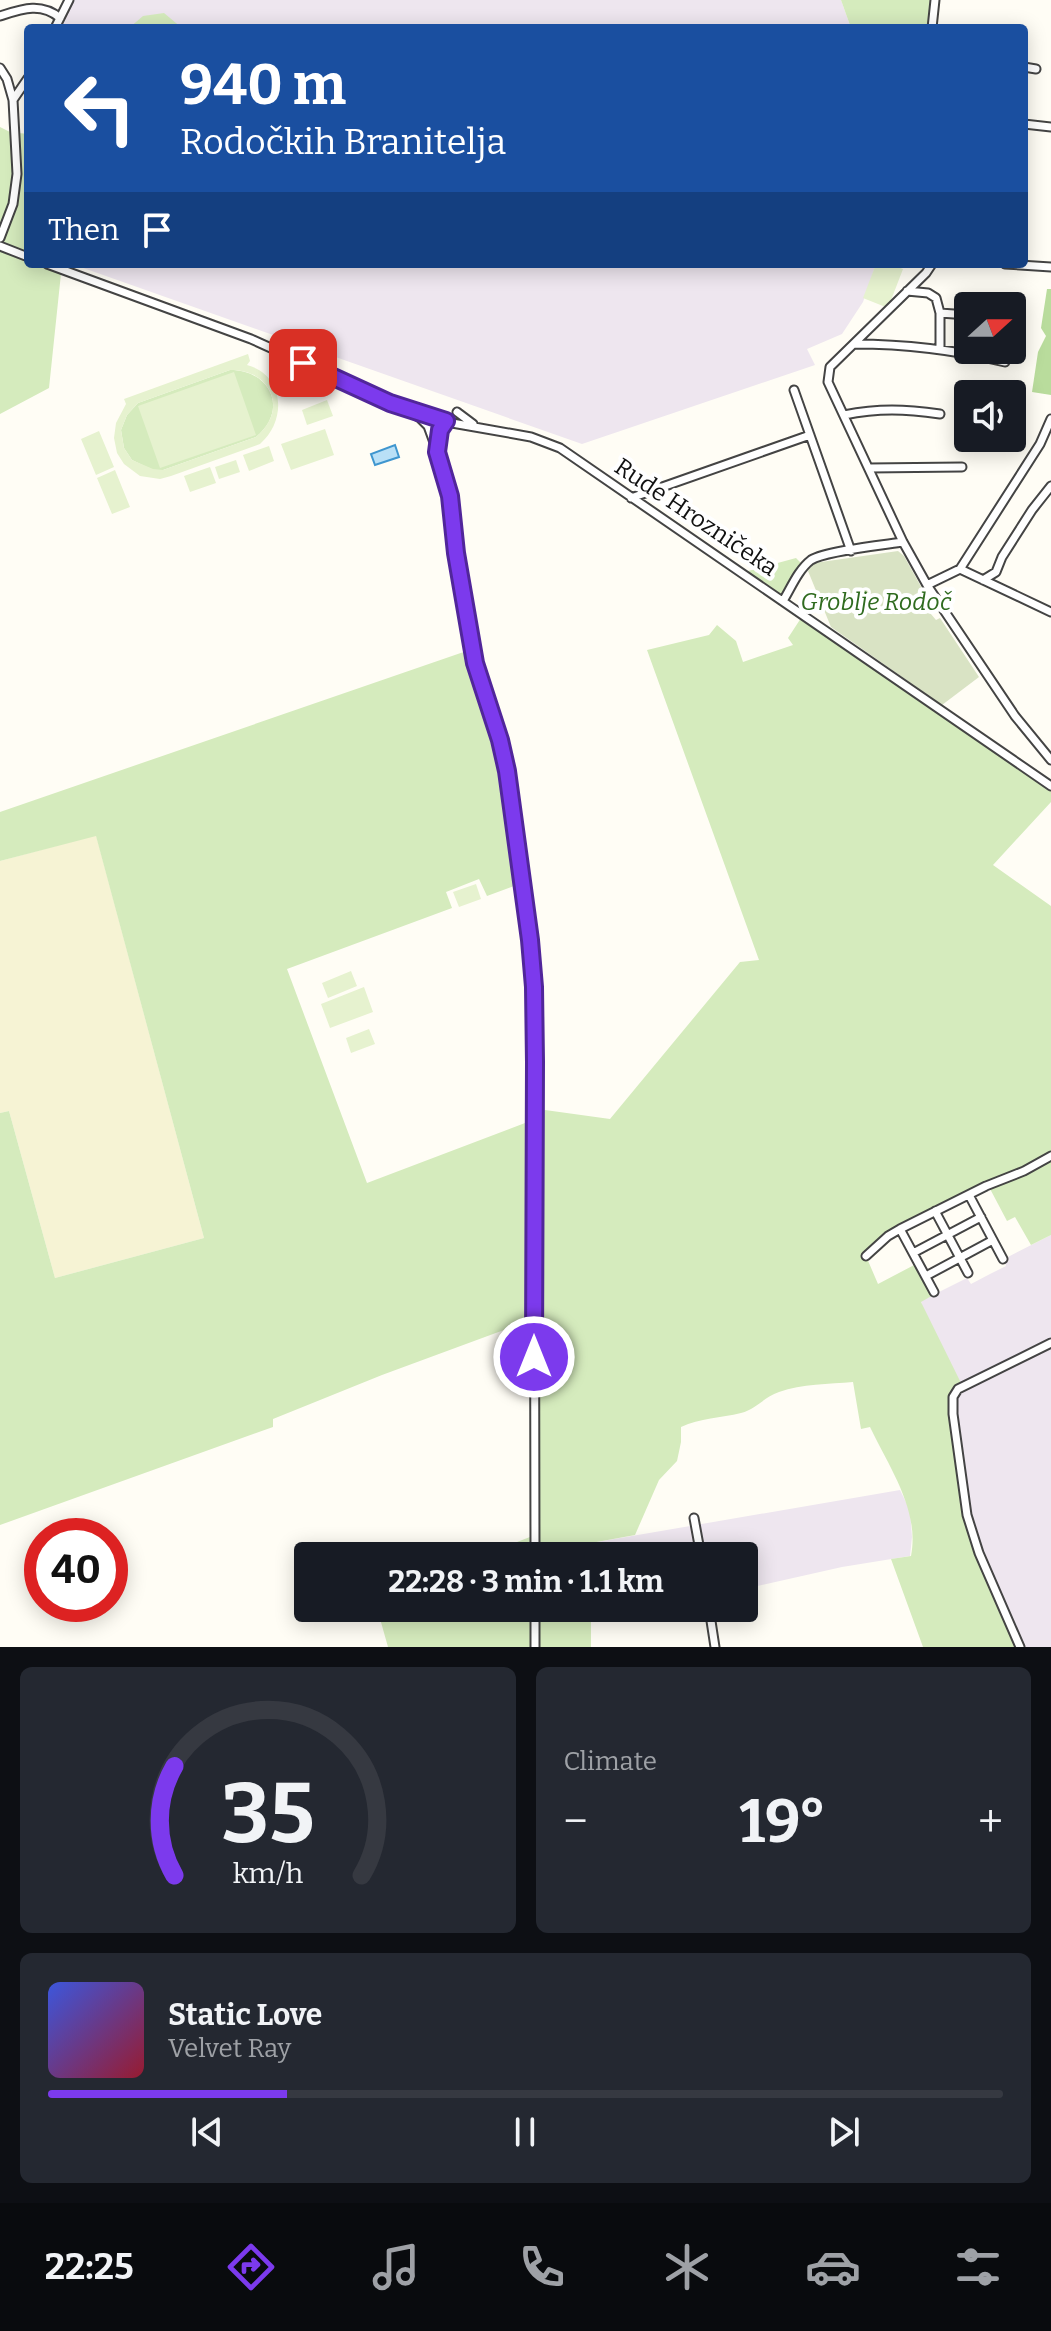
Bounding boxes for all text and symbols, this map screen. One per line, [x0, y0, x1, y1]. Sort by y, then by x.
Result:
text: 940 m [180, 52, 346, 119]
icon: left [48, 56, 152, 160]
text: Rodočkih Branitelja [180, 120, 506, 164]
icon: arrive [135, 208, 179, 252]
text: Then [48, 212, 119, 248]
north arrow [954, 292, 1026, 364]
map controls [954, 292, 1026, 452]
pin [269, 329, 337, 397]
icon: arrive [281, 341, 325, 385]
button: sound [954, 380, 1026, 452]
street label: Rude Hrozničeka [609, 452, 783, 582]
park label: Groblje Rodoč [800, 588, 952, 616]
position arrow [492, 1315, 576, 1399]
speed limit sign: 40 [24, 1518, 128, 1622]
text: 22:28 · 3 min · 1.1 km [388, 1564, 664, 1600]
text: Climate [564, 1746, 657, 1777]
text: 35 [221, 1764, 314, 1864]
text: 19° [739, 1786, 826, 1858]
text: − [564, 1795, 588, 1848]
text: + [978, 1795, 1003, 1848]
text: km/h [232, 1856, 303, 1891]
text: Static Love [168, 1997, 322, 2033]
text: Velvet Ray [168, 2033, 291, 2064]
icon: previous [185, 2110, 229, 2154]
icon: pause [503, 2110, 547, 2154]
icon: next [822, 2110, 866, 2154]
icon: directions [223, 2239, 279, 2295]
icon: music [368, 2239, 424, 2295]
icon: phone [514, 2239, 570, 2295]
icon: climate [659, 2239, 715, 2295]
icon: car [805, 2239, 861, 2295]
icon: filters [950, 2239, 1006, 2295]
text: 22:25 [45, 2245, 134, 2289]

